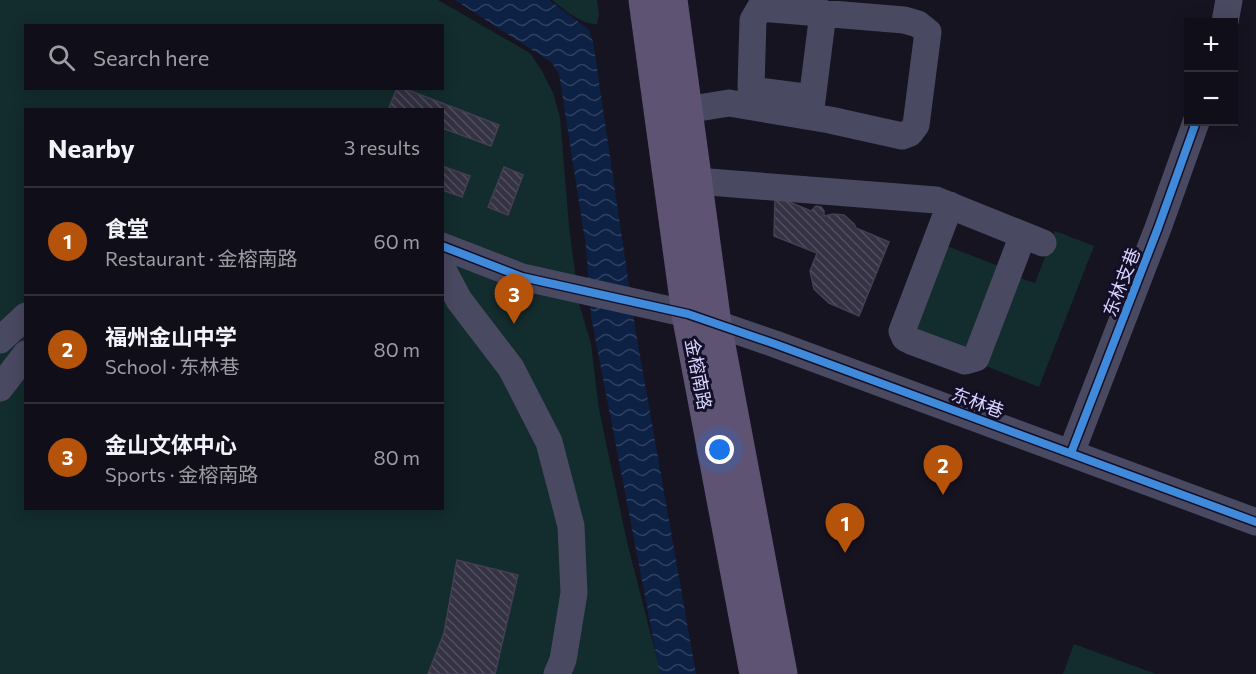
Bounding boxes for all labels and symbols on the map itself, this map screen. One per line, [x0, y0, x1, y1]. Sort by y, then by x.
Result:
street label: 东林支巷 [1098, 244, 1144, 320]
pin: 3 [494, 274, 534, 324]
street label: 金榕南路 [681, 337, 717, 411]
street label: 东林巷 [949, 382, 1007, 422]
your location [705, 435, 734, 464]
pin: 2 [924, 446, 962, 495]
pin: 1 [826, 504, 864, 553]

